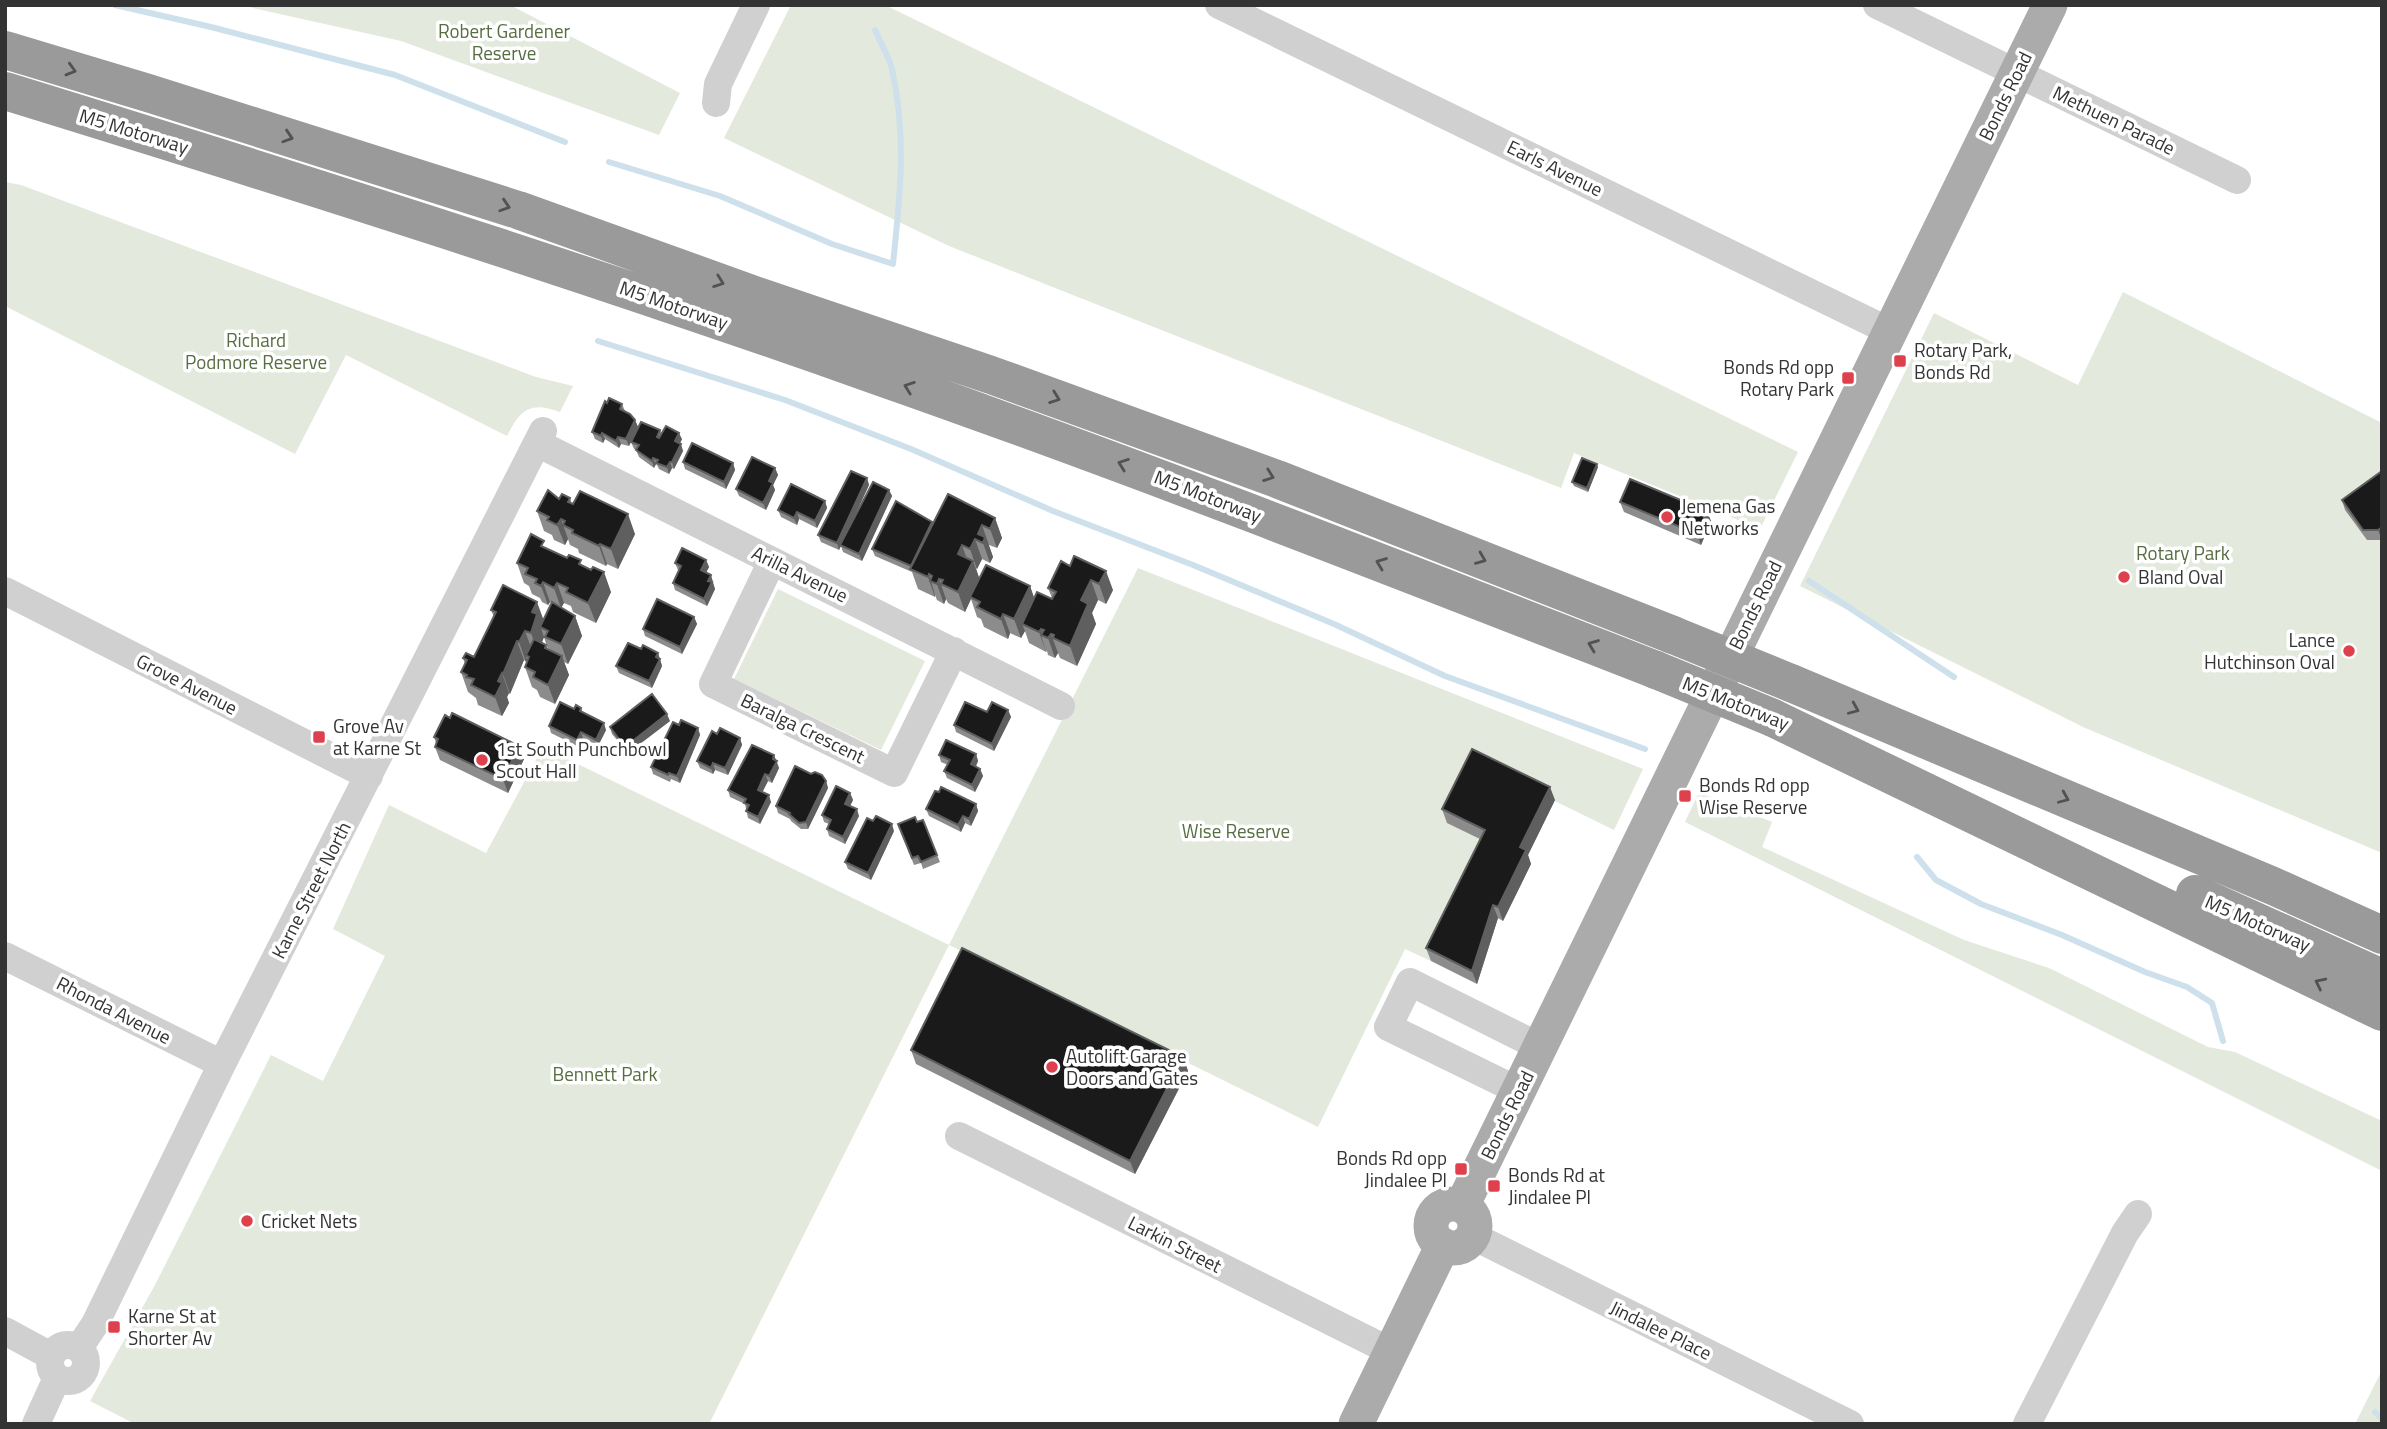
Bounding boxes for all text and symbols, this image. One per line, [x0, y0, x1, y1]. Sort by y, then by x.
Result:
park label: Robert Gardener Reserve [438, 16, 570, 67]
street label: Bonds Road [1970, 46, 2039, 145]
one-way arrow [64, 61, 76, 76]
street label: Methuen Parade [2048, 77, 2180, 162]
street label: M5 Motorway [76, 100, 192, 161]
one-way arrow [281, 129, 294, 143]
street label: Earls Avenue [1502, 132, 1608, 203]
one-way arrow [498, 198, 510, 213]
street label: M5 Motorway [616, 272, 732, 337]
one-way arrow [713, 274, 725, 288]
park label: Richard Podmore Reserve [185, 325, 327, 376]
place label: Rotary Park, Bonds Rd [1914, 335, 2012, 386]
place label: Bonds Rd opp Rotary Park [1723, 352, 1834, 403]
marker: Rotary Park, Bonds Rd [1892, 353, 1908, 369]
marker: Bonds Rd opp Rotary Park [1840, 370, 1856, 386]
one-way arrow [903, 381, 915, 395]
one-way arrow [1048, 390, 1061, 404]
one-way arrow [1117, 458, 1129, 472]
street label: M5 Motorway [1150, 462, 1266, 529]
one-way arrow [1262, 468, 1274, 482]
place label: Jemena Gas Networks [1681, 491, 1776, 542]
marker: Jemena Gas Networks [1659, 509, 1675, 525]
street label: Arilla Avenue [747, 538, 853, 609]
park label: Rotary Park [2136, 538, 2230, 567]
one-way arrow [1474, 551, 1486, 565]
street label: Bonds Road [1720, 555, 1789, 654]
one-way arrow [1375, 558, 1387, 572]
place label: Bland Oval [2138, 562, 2223, 591]
marker: Bland Oval [2116, 569, 2132, 585]
place label: Lance Hutchinson Oval [2204, 625, 2335, 676]
one-way arrow [1587, 640, 1599, 654]
marker: Lance Hutchinson Oval [2341, 643, 2357, 659]
street label: Grove Avenue [132, 646, 243, 721]
street label: M5 Motorway [1678, 668, 1794, 737]
street label: Baralga Crescent [736, 685, 870, 770]
one-way arrow [1847, 701, 1859, 715]
place label: Grove Av at Karne St [333, 711, 421, 762]
marker: Grove Av at Karne St [311, 729, 327, 745]
place label: 1st South Punchbowl Scout Hall [496, 734, 667, 785]
marker: 1st South Punchbowl Scout Hall [474, 752, 490, 768]
place label: Bonds Rd opp Wise Reserve [1699, 770, 1810, 821]
marker: Bonds Rd opp Wise Reserve [1677, 788, 1693, 804]
one-way arrow [2056, 790, 2069, 804]
street label: Karne Street North [264, 816, 358, 963]
park label: Wise Reserve [1182, 816, 1290, 845]
street label: M5 Motorway [2201, 886, 2316, 959]
street label: Rhonda Avenue [52, 968, 177, 1051]
one-way arrow [2315, 977, 2327, 991]
place label: Autolift Garage Doors and Gates [1066, 1041, 1198, 1092]
park label: Bennett Park [552, 1059, 658, 1088]
marker: Autolift Garage Doors and Gates [1044, 1059, 1060, 1075]
street label: Bonds Road [1472, 1065, 1541, 1164]
place label: Bonds Rd opp Jindalee Pl [1336, 1143, 1447, 1194]
place label: Bonds Rd at Jindalee Pl [1508, 1160, 1605, 1211]
marker: Bonds Rd opp Jindalee Pl [1453, 1161, 1469, 1177]
marker: Bonds Rd at Jindalee Pl [1486, 1178, 1502, 1194]
place label: Cricket Nets [261, 1206, 357, 1235]
street label: Larkin Street [1123, 1208, 1227, 1280]
marker: Cricket Nets [239, 1213, 255, 1229]
street label: Jindalee Place [1605, 1292, 1717, 1367]
place label: Karne St at Shorter Av [128, 1301, 216, 1352]
marker: Karne St at Shorter Av [106, 1319, 122, 1335]

